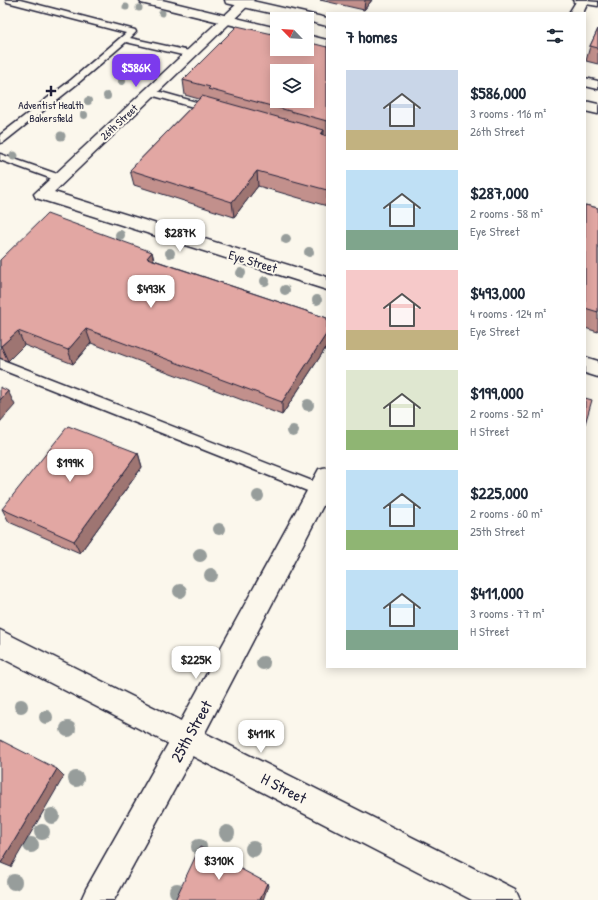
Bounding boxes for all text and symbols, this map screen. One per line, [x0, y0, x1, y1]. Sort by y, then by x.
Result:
north arrow [270, 12, 314, 56]
map controls [270, 12, 314, 108]
text: 7 homes [346, 25, 397, 48]
icon: filters [544, 25, 566, 47]
pin: $586K [108, 54, 164, 88]
text: $586K [121, 58, 151, 76]
button: layers [270, 64, 314, 108]
text: $586,000 [470, 81, 526, 104]
marker: Adventist Health Bakersfield [45, 85, 57, 97]
icon: home [378, 86, 426, 134]
place label: Adventist Health Bakersfield [18, 98, 84, 125]
street label: 26th Street [97, 101, 141, 143]
text: 3 rooms · 116 m² [470, 104, 546, 122]
text: 26th Street [470, 122, 524, 140]
text: $287,000 [470, 181, 529, 204]
icon: home [378, 186, 426, 234]
text: 2 rooms · 58 m² [470, 204, 543, 222]
pin: $287K [152, 219, 208, 253]
text: Eye Street [470, 222, 520, 240]
text: $287K [164, 223, 196, 241]
street label: Eye Street [227, 245, 280, 277]
pin: $493K [123, 275, 179, 309]
text: $493K [137, 279, 165, 297]
text: $493,000 [470, 281, 525, 304]
icon: home [378, 286, 426, 334]
text: 4 rooms · 124 m² [470, 304, 546, 322]
text: Eye Street [470, 322, 520, 340]
text: $199,000 [470, 381, 524, 404]
icon: home [378, 386, 426, 434]
text: 2 rooms · 52 m² [470, 404, 543, 422]
text: H Street [470, 422, 509, 440]
pin: $199K [42, 449, 98, 483]
text: $199K [56, 453, 84, 471]
text: $225,000 [470, 481, 528, 504]
icon: home [378, 486, 426, 534]
text: 2 rooms · 60 m² [470, 504, 543, 522]
text: 25th Street [470, 522, 525, 540]
text: $411,000 [470, 581, 524, 604]
icon: home [378, 586, 426, 634]
text: 3 rooms · 77 m² [470, 604, 544, 622]
text: H Street [470, 622, 509, 640]
pin: $225K [168, 646, 224, 680]
text: $225K [180, 650, 212, 668]
street label: 25th Street [165, 696, 217, 766]
pin: $411K [233, 720, 289, 754]
text: $411K [247, 724, 275, 742]
street label: H Street [257, 767, 311, 809]
pin: $310K [191, 847, 247, 881]
text: $310K [204, 851, 234, 869]

